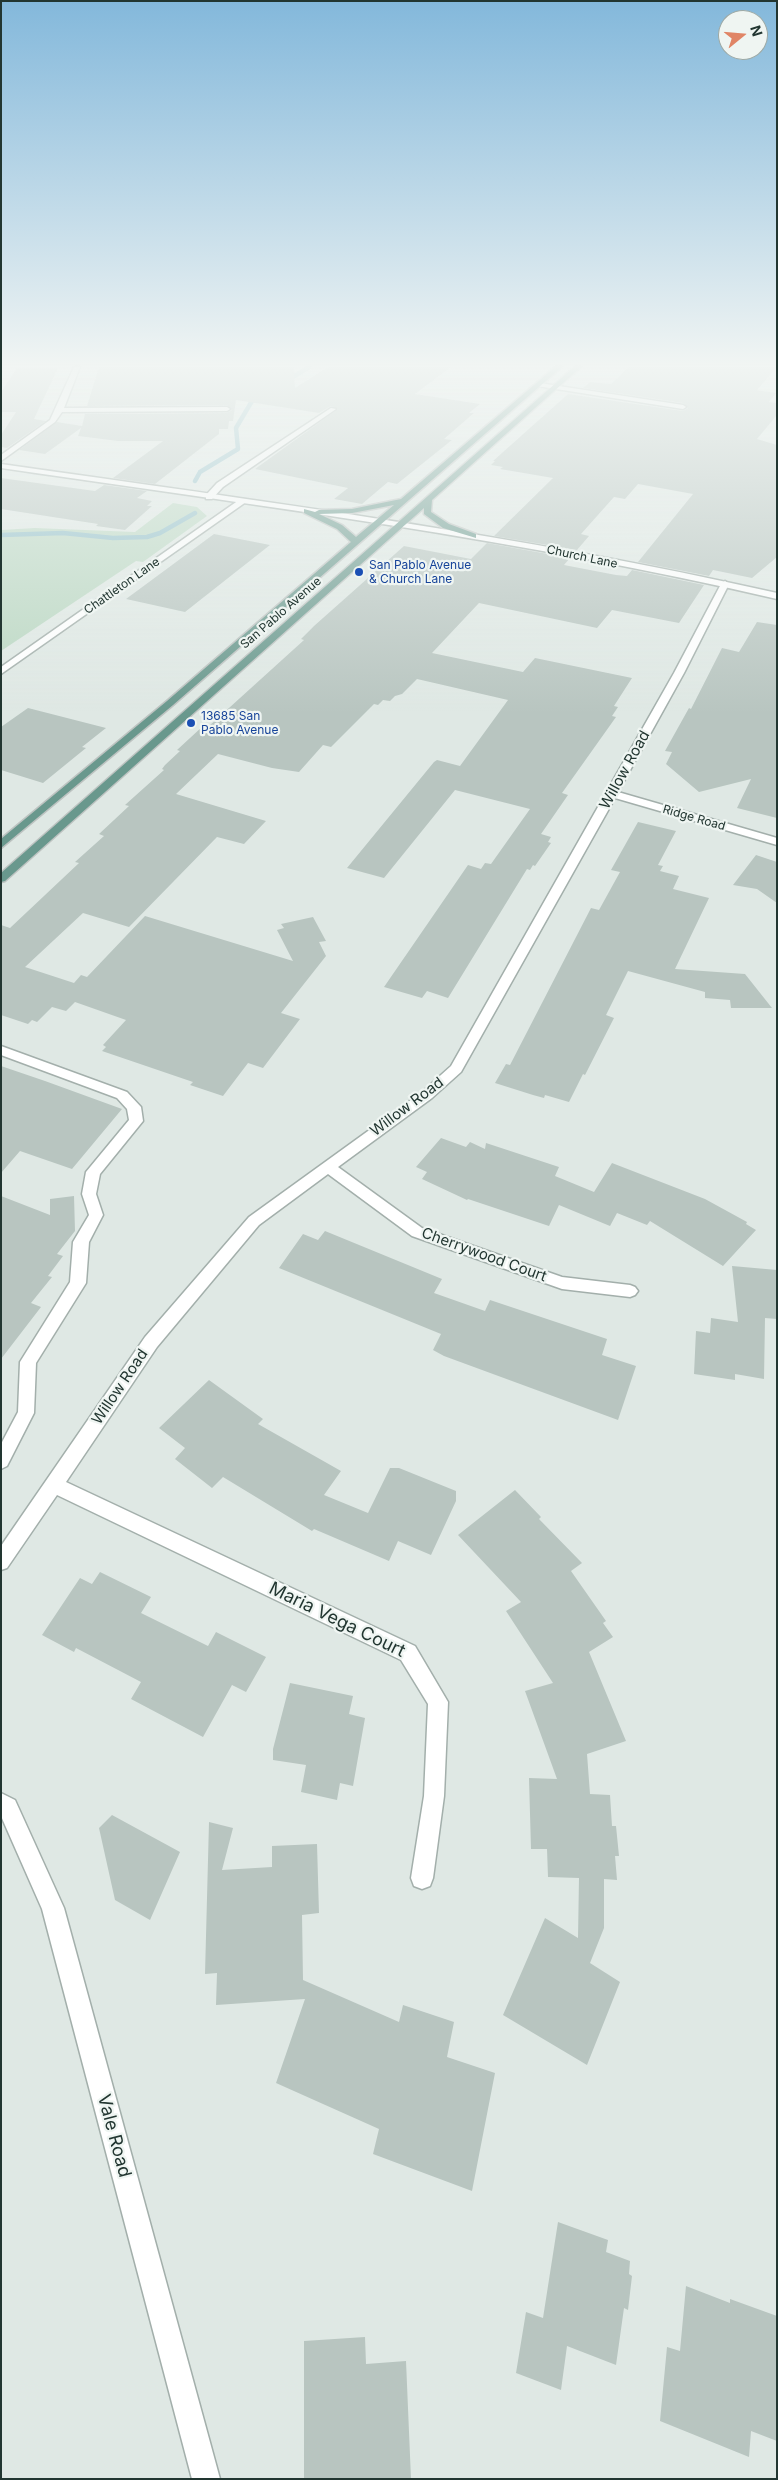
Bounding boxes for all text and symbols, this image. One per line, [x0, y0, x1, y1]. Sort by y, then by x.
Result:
north arrow [718, 10, 768, 60]
text: N [747, 23, 767, 38]
street label: Church Lane [545, 542, 619, 572]
street label: Chattleton Lane [81, 555, 163, 617]
place label: San Pablo Avenue & Church Lane [369, 558, 471, 586]
marker: San Pablo Avenue & Church Lane [353, 566, 365, 578]
street label: San Pablo Avenue [238, 574, 324, 652]
place label: 13685 San Pablo Avenue [201, 709, 278, 737]
marker: 13685 San Pablo Avenue [185, 717, 197, 729]
street label: Willow Road [596, 728, 654, 812]
street label: Ridge Road [661, 802, 727, 834]
street label: Willow Road [367, 1074, 447, 1140]
street label: Cherrywood Court [419, 1224, 549, 1286]
street label: Willow Road [88, 1346, 152, 1428]
street label: Maria Vega Court [265, 1578, 409, 1662]
street label: Vale Road [93, 2092, 135, 2180]

